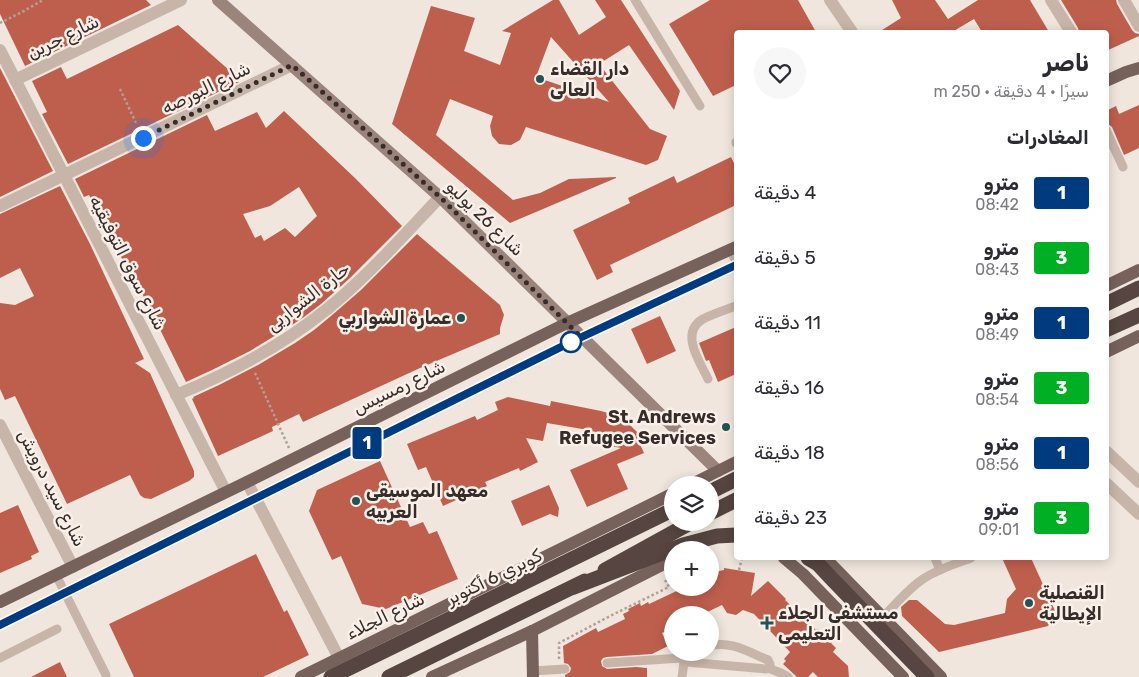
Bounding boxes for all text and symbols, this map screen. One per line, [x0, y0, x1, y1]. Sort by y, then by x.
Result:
street label: شارع جرين [23, 10, 103, 65]
button: heart [754, 47, 806, 99]
text: ناصر [1043, 49, 1089, 77]
street label: شارع البورصه [158, 57, 255, 120]
place label: دار القضاء العالى [550, 58, 629, 101]
marker: دار القضاء العالى [534, 73, 546, 85]
text: سيرًا · 4 دقيقة · 250 m [933, 82, 1089, 101]
your location [131, 126, 156, 151]
text: المغادرات [1007, 126, 1089, 149]
text: مترو [984, 172, 1019, 195]
street label: شارع 26 يوليو [441, 175, 529, 261]
text: 4 دقيقة [754, 181, 816, 204]
text: 1 [1057, 182, 1066, 204]
street label: شارع سوق التوفيقيه [84, 192, 171, 334]
text: 08:42 [975, 195, 1019, 214]
text: مترو [984, 237, 1019, 260]
text: 5 دقيقة [754, 246, 816, 269]
text: 3 [1056, 247, 1067, 269]
street label: حارة الشواربى [262, 258, 354, 336]
text: 08:43 [975, 260, 1019, 279]
text: مترو [984, 302, 1019, 325]
place label: عمارة الشواربي [339, 307, 451, 332]
text: 11 دقيقة [754, 311, 821, 334]
marker: عمارة الشواربي [455, 312, 467, 324]
text: 1 [1057, 312, 1066, 334]
text: 08:49 [975, 325, 1019, 344]
unlabelled marker [560, 331, 582, 353]
street label: شارع رمسيس [349, 355, 449, 420]
text: مترو [984, 367, 1019, 390]
text: 16 دقيقة [754, 376, 824, 399]
text: 3 [1056, 377, 1067, 399]
text: 08:54 [975, 390, 1019, 409]
place label: St. Andrews Refugee Services [559, 406, 716, 449]
marker: St. Andrews Refugee Services [720, 421, 732, 433]
street label: شارع سيد درويش [12, 426, 91, 551]
line badge: 1 [351, 427, 383, 459]
text: 1 [363, 432, 371, 454]
text: مترو [984, 432, 1019, 455]
text: 18 دقيقة [754, 441, 825, 464]
text: 1 [1057, 442, 1066, 464]
text: 08:56 [975, 455, 1019, 474]
map controls [664, 476, 719, 661]
button: layers [664, 476, 719, 531]
place label: معهد الموسيقى العربيه [366, 480, 488, 523]
marker: معهد الموسيقى العربيه [350, 495, 362, 507]
text: مترو [984, 497, 1019, 520]
text: 23 دقيقة [754, 506, 827, 529]
text: 3 [1056, 507, 1067, 529]
text: 09:01 [978, 520, 1019, 539]
button: + [664, 541, 719, 596]
street label: كوبري 6 أكتوبر [442, 544, 546, 611]
place label: القنصلية الإيطالية [1039, 582, 1105, 625]
street label: شارع الجلاء [342, 588, 428, 645]
marker: القنصلية الإيطالية [1023, 597, 1035, 609]
place label: مستشفى الجلاء التعليمى [778, 602, 898, 645]
button: − [664, 606, 719, 661]
marker: مستشفى الجلاء التعليمى [760, 616, 774, 630]

